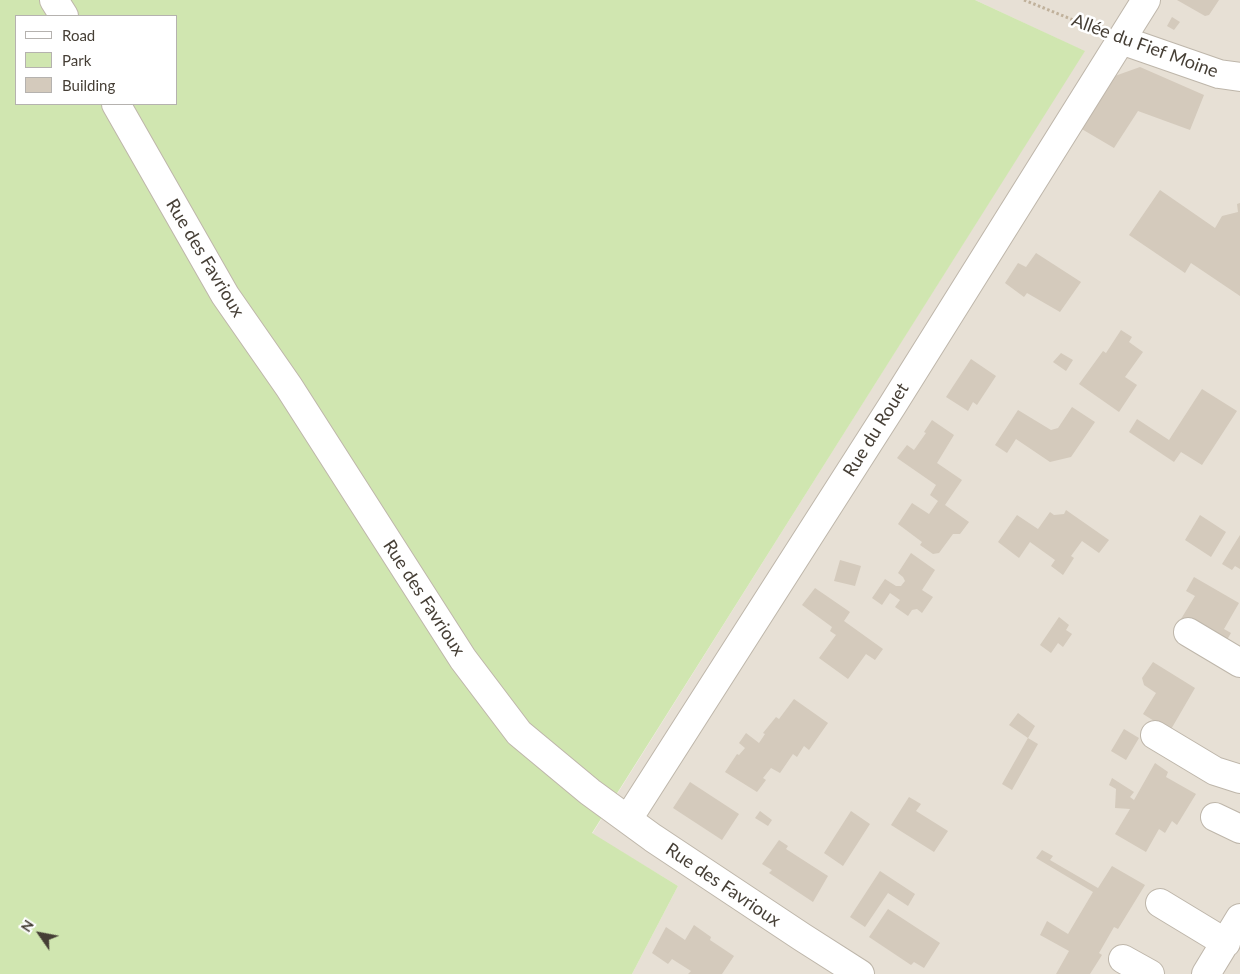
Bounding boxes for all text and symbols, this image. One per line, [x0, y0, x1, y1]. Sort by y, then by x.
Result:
street label: Allée du Fief Moine [1069, 9, 1221, 83]
legend [15, 15, 178, 105]
text: Road [62, 26, 95, 44]
text: Park [62, 51, 91, 69]
text: Building [62, 76, 115, 94]
street label: Rue des Favrioux [161, 195, 249, 321]
street label: Rue du Rouet [839, 379, 913, 481]
street label: Rue des Favrioux [378, 536, 470, 660]
street label: Rue des Favrioux [661, 839, 785, 931]
north arrow [15, 909, 65, 959]
text: N [17, 916, 37, 935]

